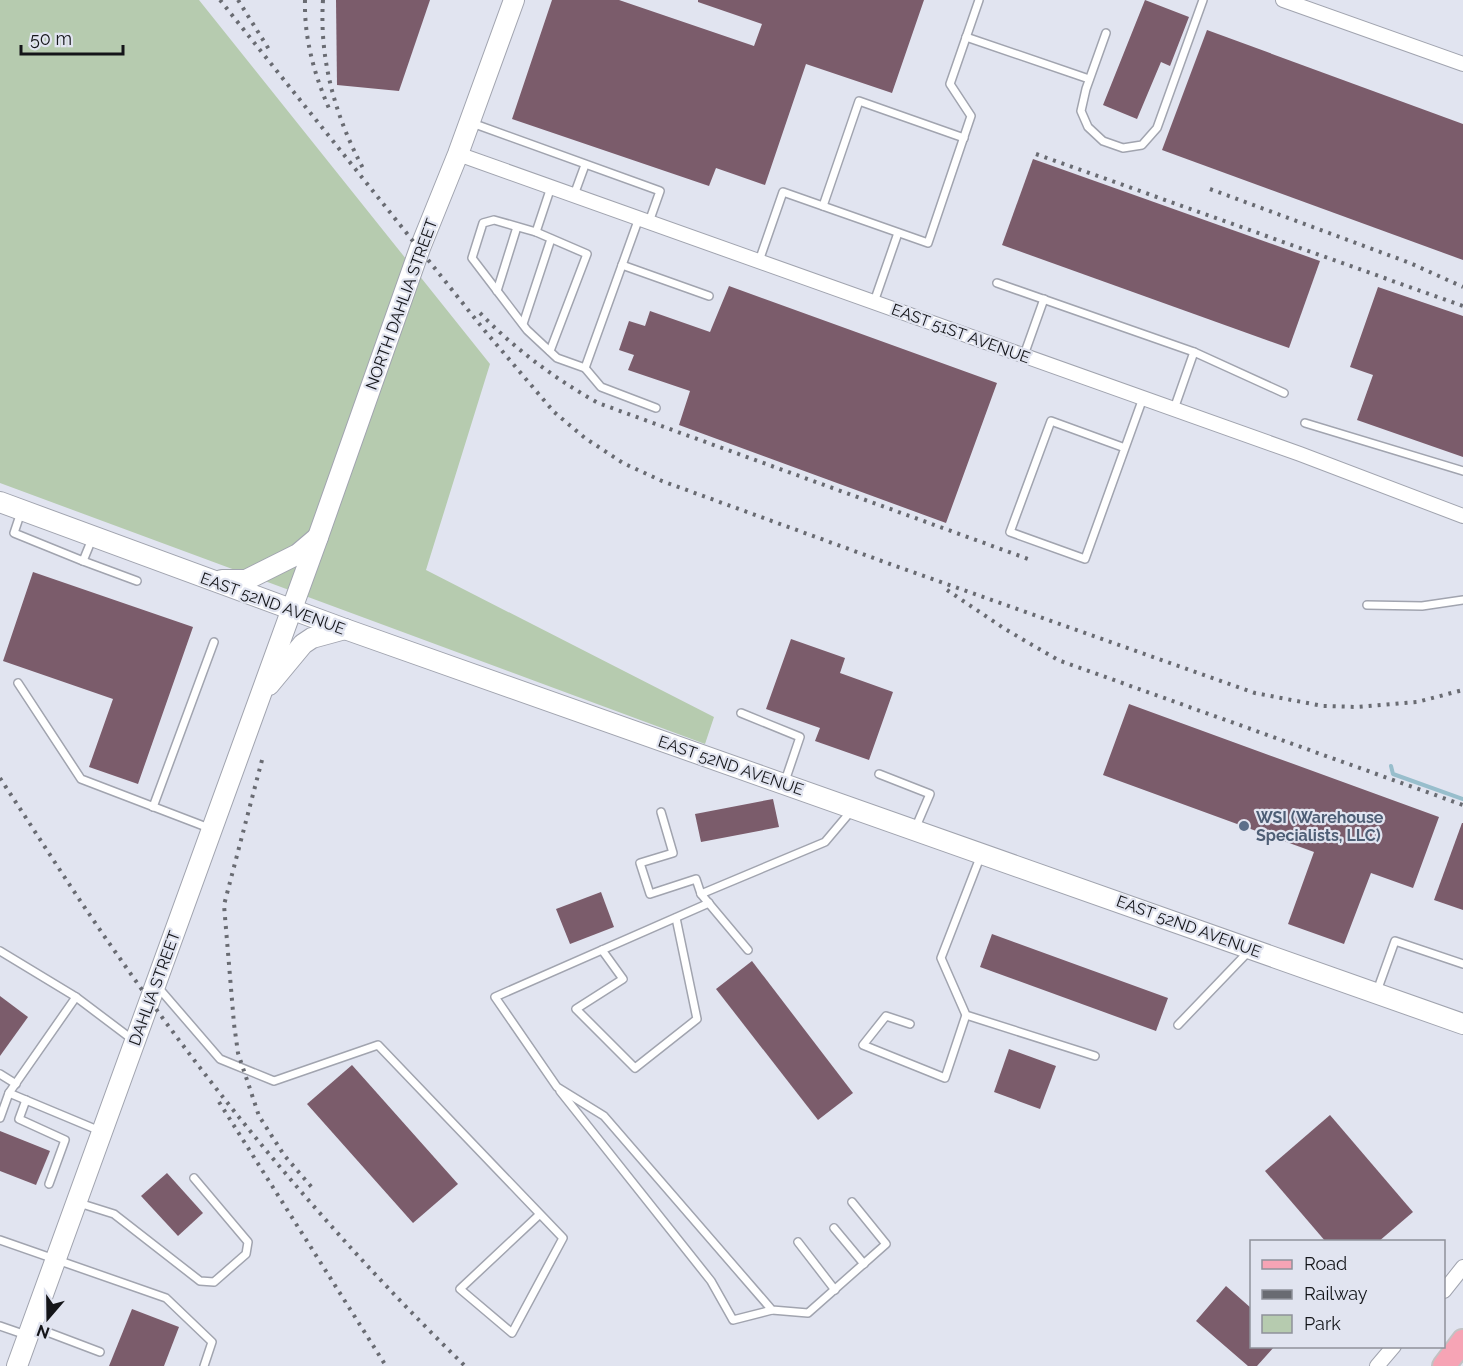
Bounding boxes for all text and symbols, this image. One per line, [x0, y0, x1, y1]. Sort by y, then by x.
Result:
scale bar [21, 18, 123, 56]
text: 50 m [30, 28, 72, 49]
street label: NORTH DAHLIA STREET [362, 216, 441, 392]
street label: EAST 51ST AVENUE [889, 300, 1033, 367]
street label: EAST 52ND AVENUE [198, 568, 348, 639]
street label: EAST 52ND AVENUE [656, 732, 806, 799]
place label: WSI (Warehouse Specialists, LLC) [1256, 808, 1384, 845]
marker: WSI (Warehouse Specialists, LLC) [1237, 819, 1251, 833]
street label: EAST 52ND AVENUE [1114, 891, 1264, 962]
street label: DAHLIA STREET [125, 928, 184, 1048]
legend [1250, 1240, 1445, 1348]
text: Road [1304, 1253, 1347, 1274]
text: Railway [1304, 1283, 1368, 1304]
north arrow [18, 1288, 78, 1348]
text: Park [1304, 1313, 1341, 1334]
text: N [34, 1321, 52, 1343]

